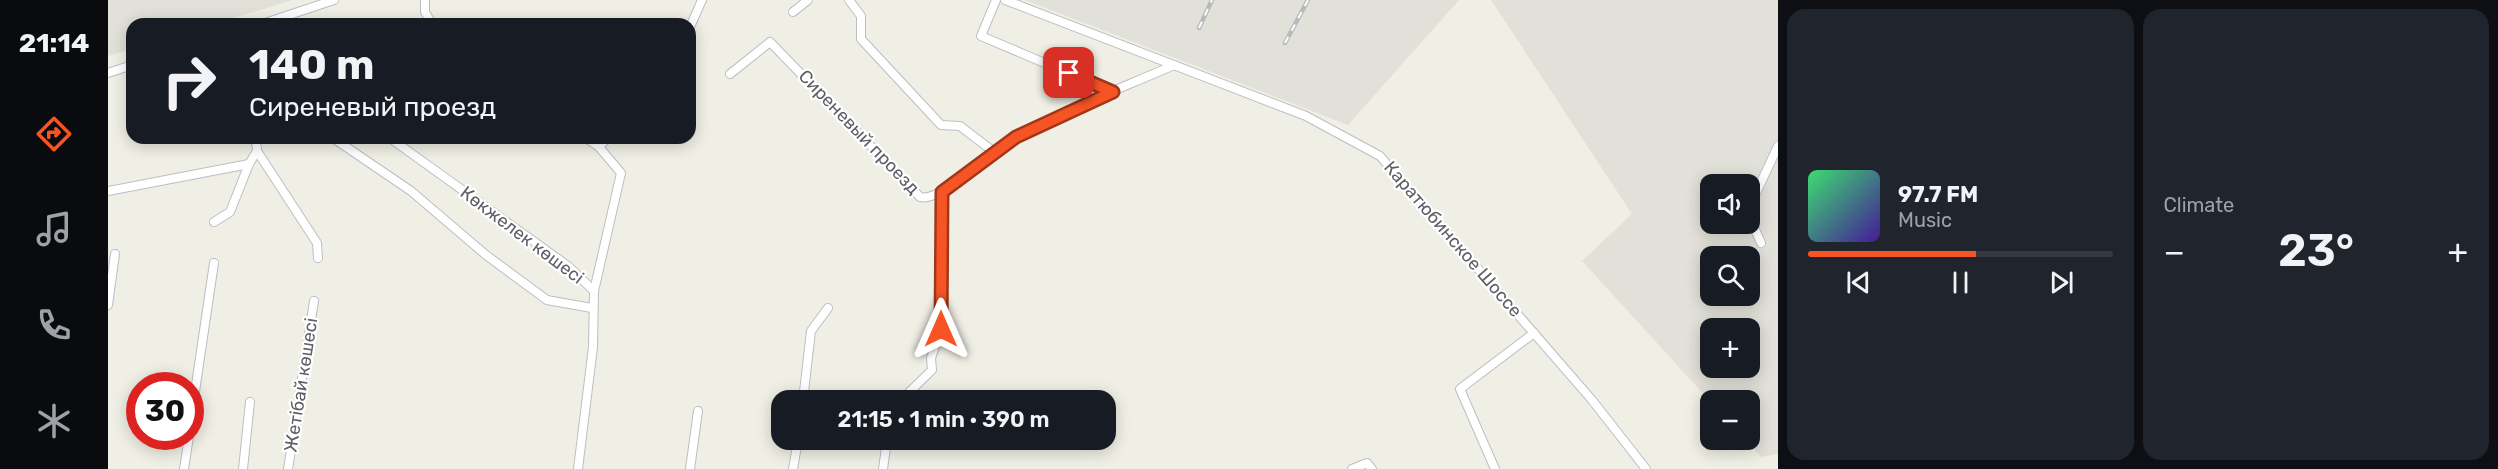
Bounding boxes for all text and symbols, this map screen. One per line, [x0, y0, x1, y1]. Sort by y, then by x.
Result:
text: 21:14 [19, 27, 89, 59]
text: 140 m [249, 40, 375, 90]
icon: right [150, 42, 228, 120]
pin [1043, 47, 1094, 98]
icon: arrive [1052, 56, 1085, 89]
street label: Сиреневый проезд [794, 65, 924, 199]
text: Сиреневый проезд [249, 91, 496, 123]
icon: directions [33, 113, 75, 155]
street label: Каратюбинское Шоссе [1379, 156, 1527, 322]
map controls [1700, 174, 1760, 450]
button: sound [1700, 174, 1760, 234]
street label: Көкжелек көшесі [456, 181, 588, 289]
text: 97.7 FM [1898, 181, 1978, 208]
text: Climate [2164, 193, 2234, 217]
icon: music [33, 208, 75, 250]
text: Music [1898, 208, 1952, 232]
text: 23° [2278, 224, 2354, 277]
text: − [2164, 232, 2185, 271]
text: + [2447, 232, 2468, 271]
button: search [1700, 246, 1760, 306]
icon: previous [1842, 266, 1875, 299]
icon: pause [1944, 266, 1977, 299]
icon: next [2045, 266, 2078, 299]
position arrow [909, 297, 973, 361]
icon: phone [33, 304, 75, 346]
street label: Жетібай көшесі [280, 316, 322, 454]
button: + [1700, 318, 1760, 378]
speed limit sign: 30 [126, 372, 204, 450]
button: − [1700, 390, 1760, 450]
icon: climate [33, 400, 75, 442]
text: 21:15 · 1 min · 390 m [837, 406, 1050, 433]

